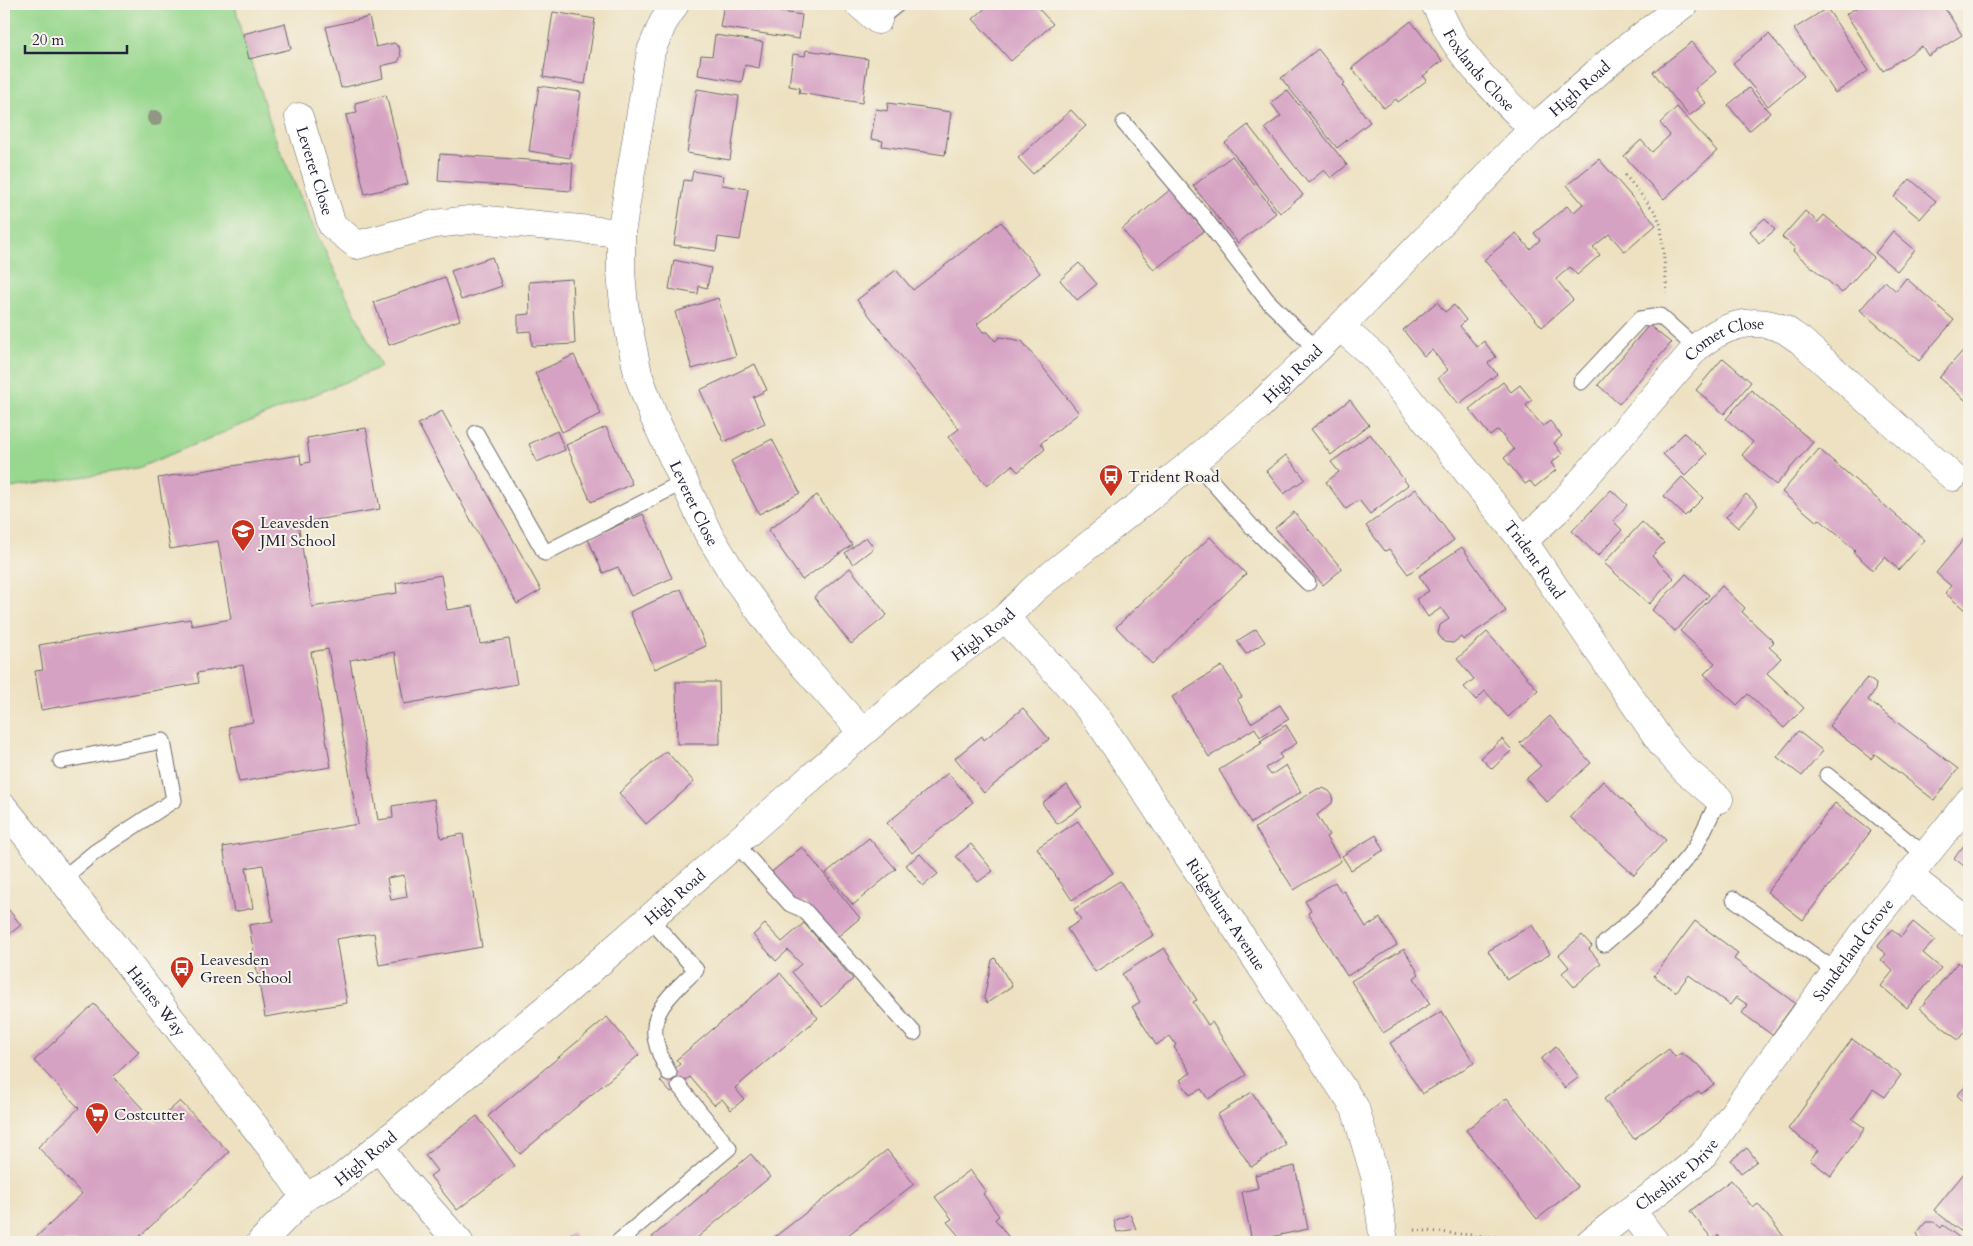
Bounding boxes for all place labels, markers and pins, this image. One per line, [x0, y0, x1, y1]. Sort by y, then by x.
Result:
bus stop icon: Trident Road [1098, 463, 1124, 497]
place label: Trident Road [1128, 466, 1220, 488]
place label: Leavesden JMI School [258, 512, 336, 552]
school or university icon: Leavesden JMI School [230, 518, 256, 552]
place label: Leavesden Green School [200, 949, 292, 989]
bus stop icon: Leavesden Green School [169, 955, 195, 989]
supermarket icon: Costcutter [84, 1101, 110, 1135]
place label: Costcutter [114, 1104, 185, 1126]

